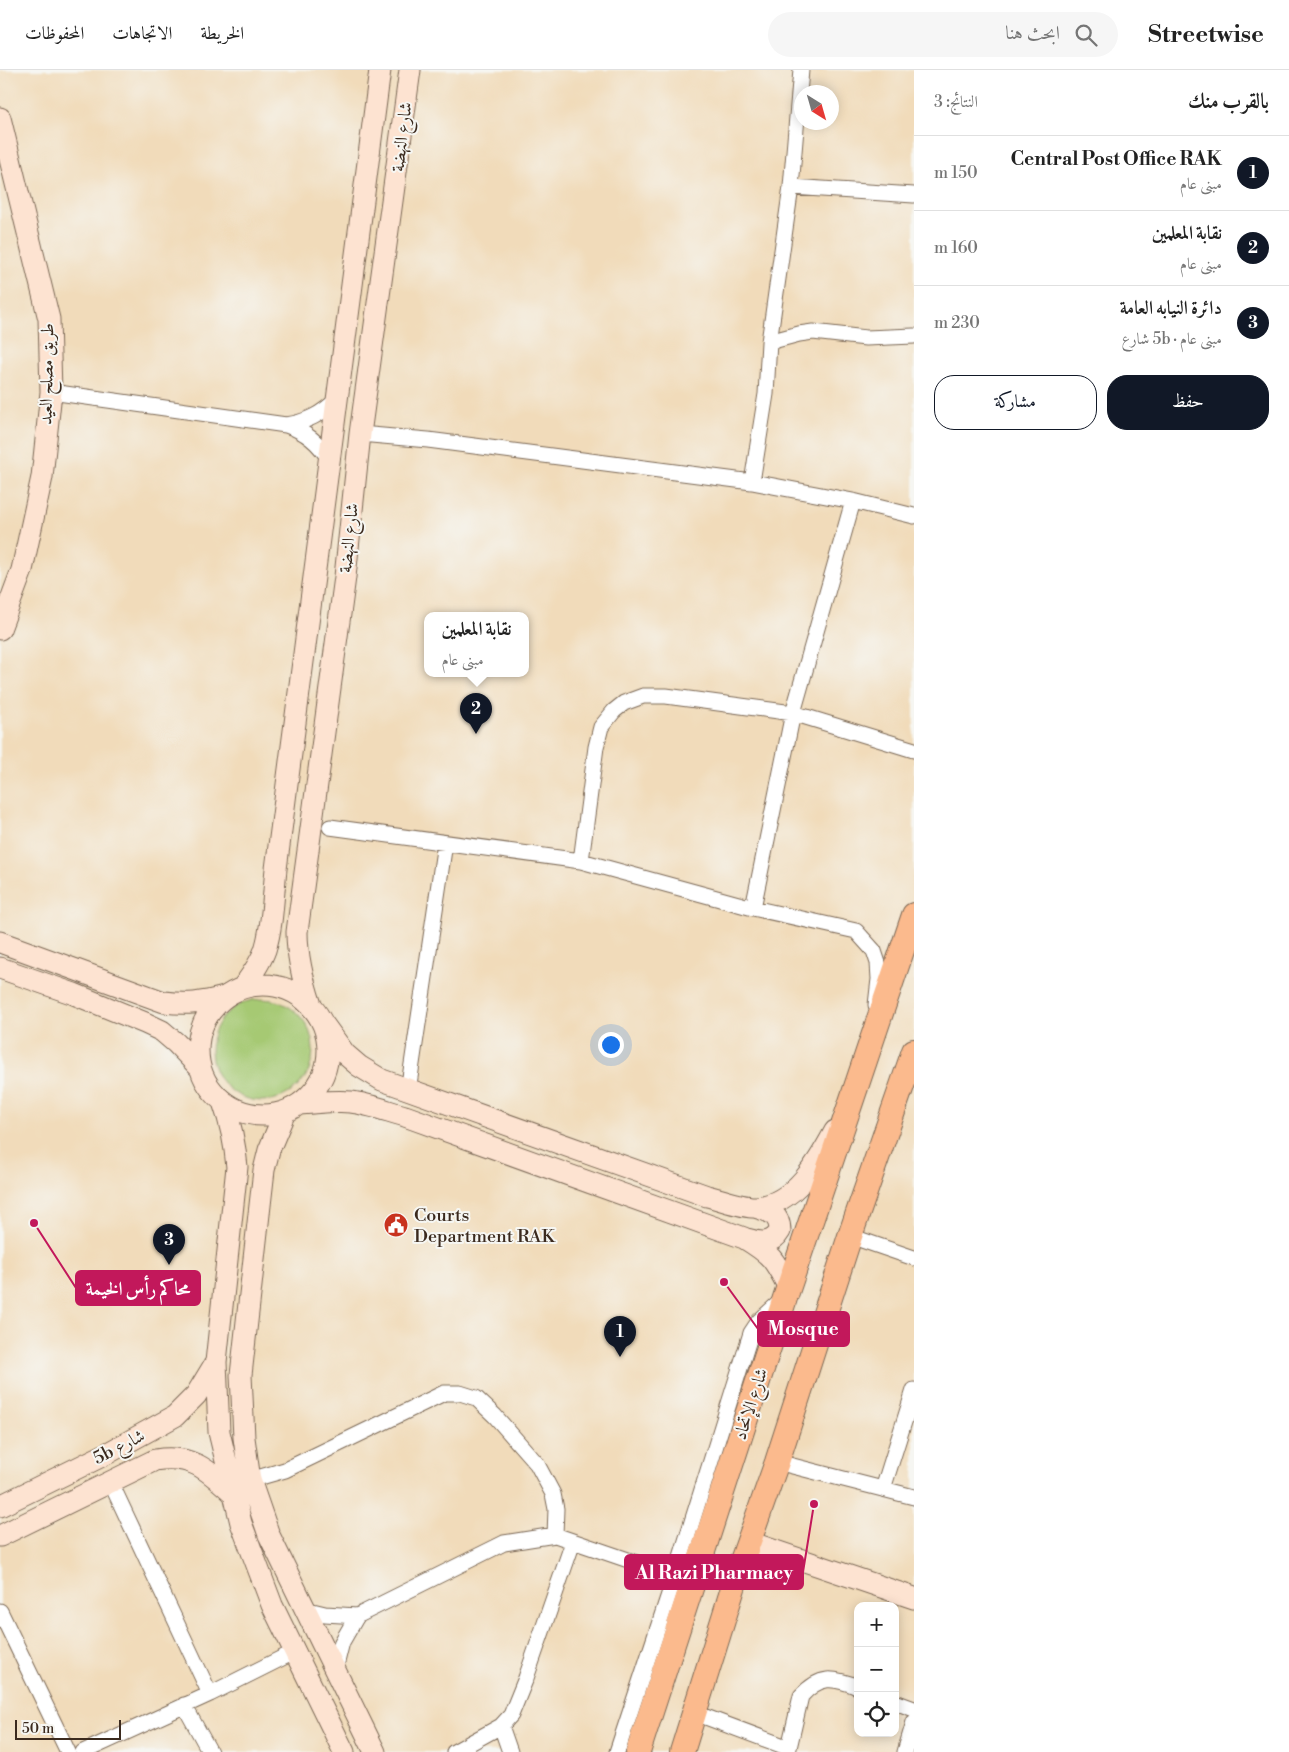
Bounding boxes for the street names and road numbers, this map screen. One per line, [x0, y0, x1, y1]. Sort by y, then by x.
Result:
street label: شارع النهضة [386, 101, 421, 174]
street label: طريق مصلح العيد [35, 323, 63, 425]
street label: شارع النهضة [334, 502, 367, 574]
street label: شارع الإتحاد [729, 1365, 776, 1444]
street label: 5b شارع [89, 1424, 150, 1472]

